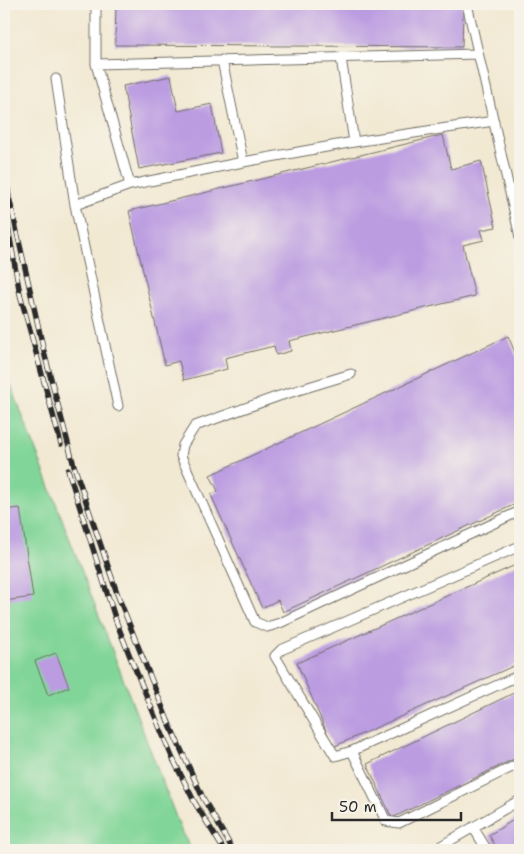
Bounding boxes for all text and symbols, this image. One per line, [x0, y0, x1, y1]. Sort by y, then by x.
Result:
scale bar [332, 789, 460, 821]
text: 50 m [339, 797, 377, 817]

